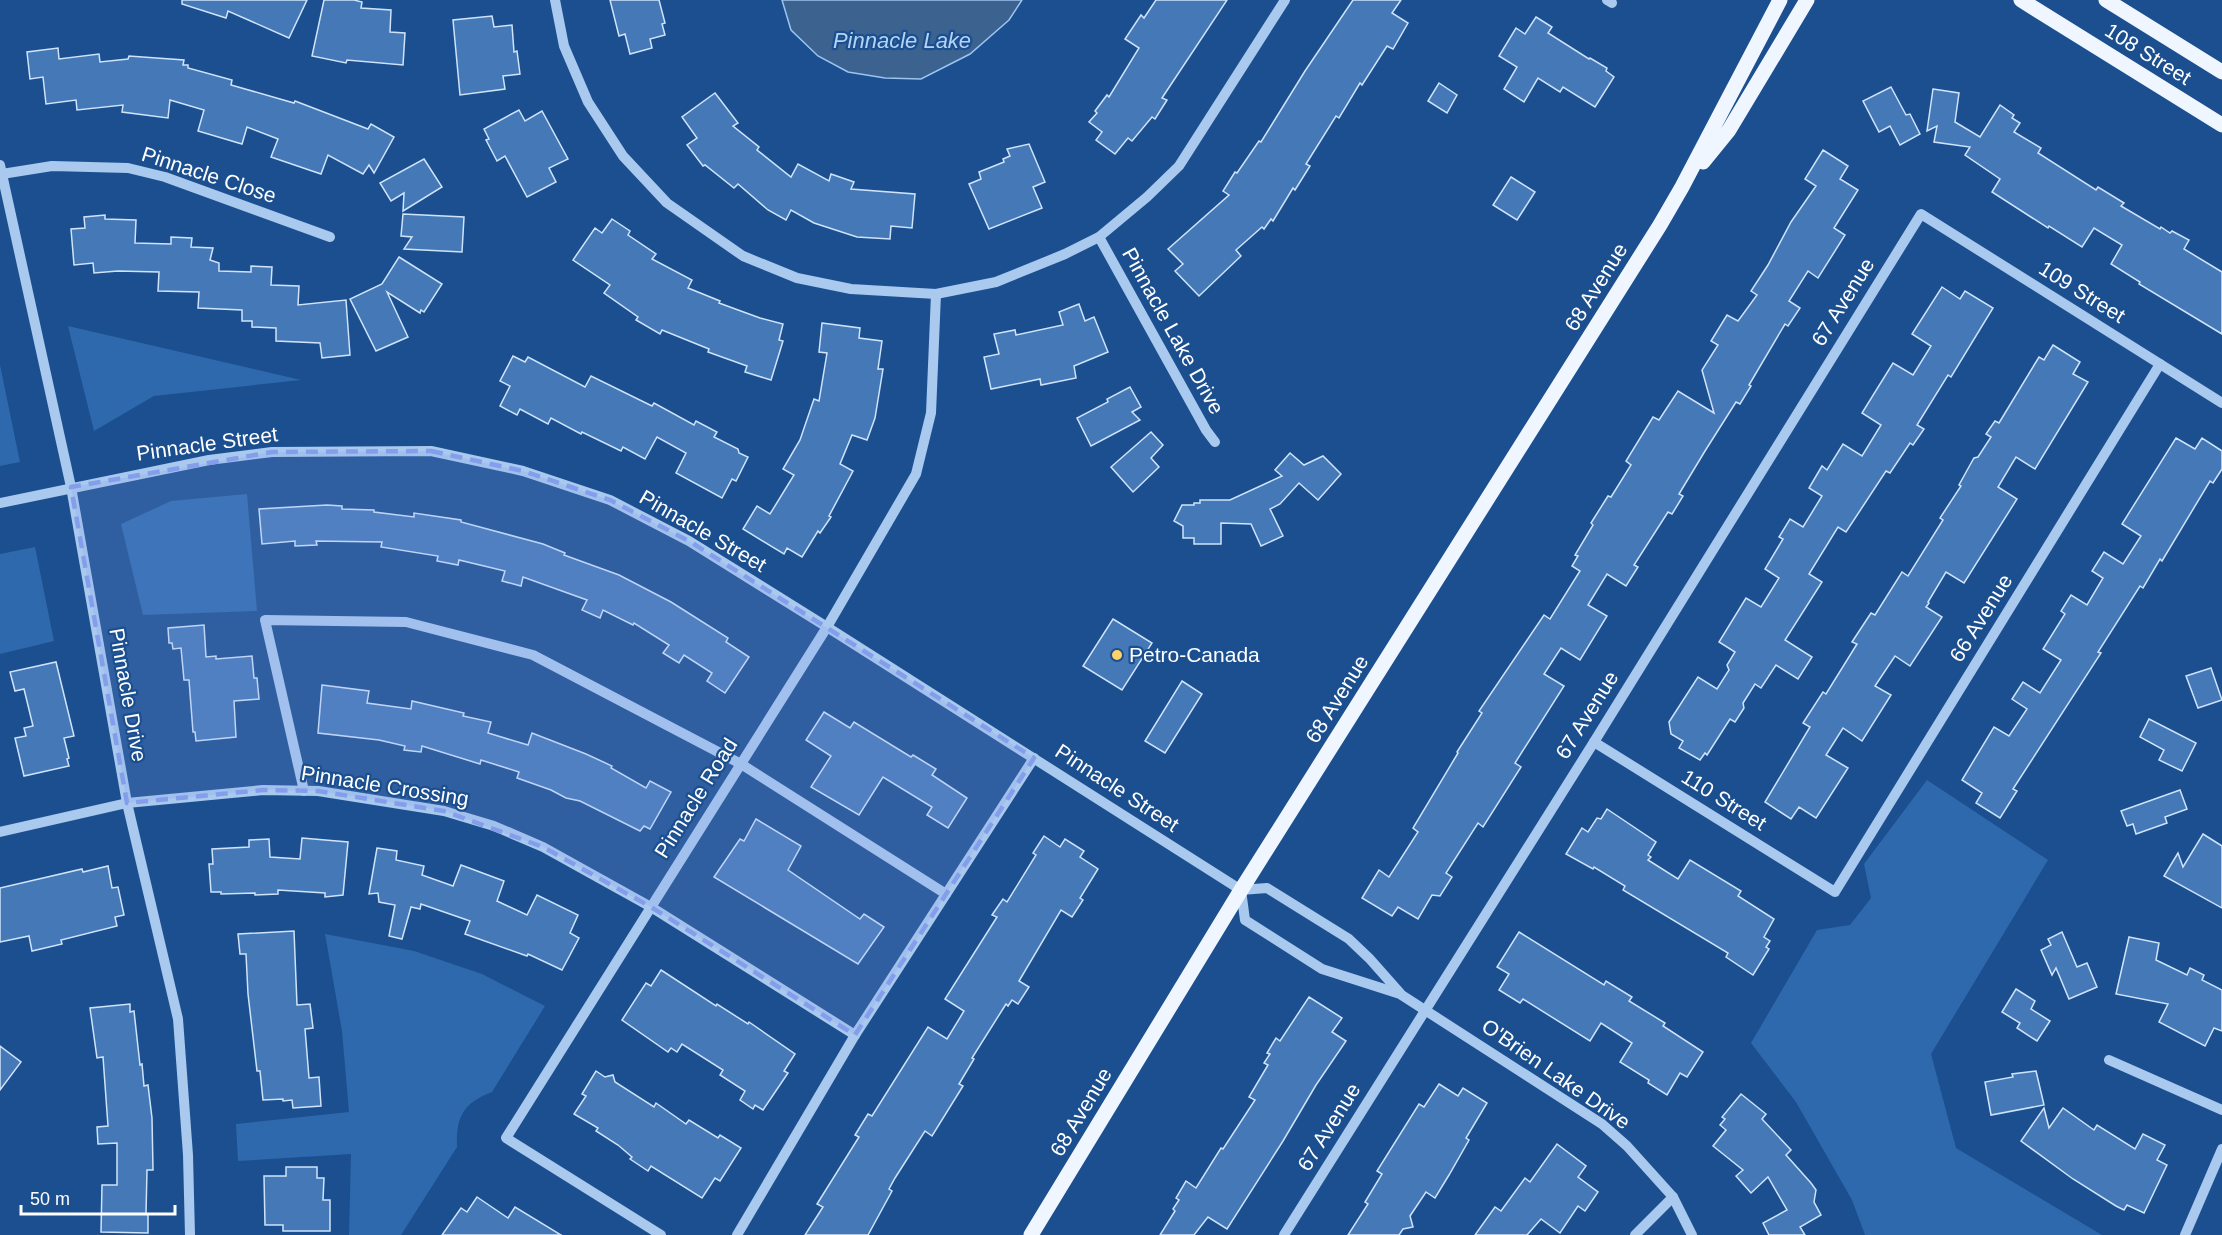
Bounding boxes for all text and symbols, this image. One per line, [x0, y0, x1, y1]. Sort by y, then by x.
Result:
street label: 108 Street [2101, 18, 2196, 89]
water label: Pinnacle Lake [833, 28, 971, 53]
street label: Pinnacle Close [139, 142, 279, 207]
street label: 68 Avenue [1560, 239, 1632, 335]
street label: Pinnacle Lake Drive [1118, 244, 1229, 418]
street label: 67 Avenue [1807, 254, 1879, 350]
street label: 109 Street [2035, 256, 2130, 327]
street label: Pinnacle Street [135, 422, 279, 465]
street label: Pinnacle Street [636, 485, 771, 576]
street label: 66 Avenue [1945, 570, 2017, 666]
street label: Pinnacle Drive [105, 626, 152, 764]
place label: Petro-Canada [1129, 643, 1260, 666]
marker: Petro-Canada [1110, 648, 1124, 662]
street label: 68 Avenue [1301, 651, 1373, 747]
street label: 67 Avenue [1551, 667, 1623, 763]
street label: Pinnacle Road [650, 734, 742, 862]
street label: Pinnacle Street [1051, 739, 1183, 836]
street label: Pinnacle Crossing [300, 761, 470, 810]
street label: 110 Street [1678, 765, 1771, 835]
street label: O'Brien Lake Drive [1478, 1014, 1635, 1133]
street label: 68 Avenue [1045, 1063, 1116, 1160]
street label: 67 Avenue [1293, 1079, 1365, 1175]
scale bar [21, 1178, 176, 1216]
text: 50 m [30, 1189, 70, 1209]

